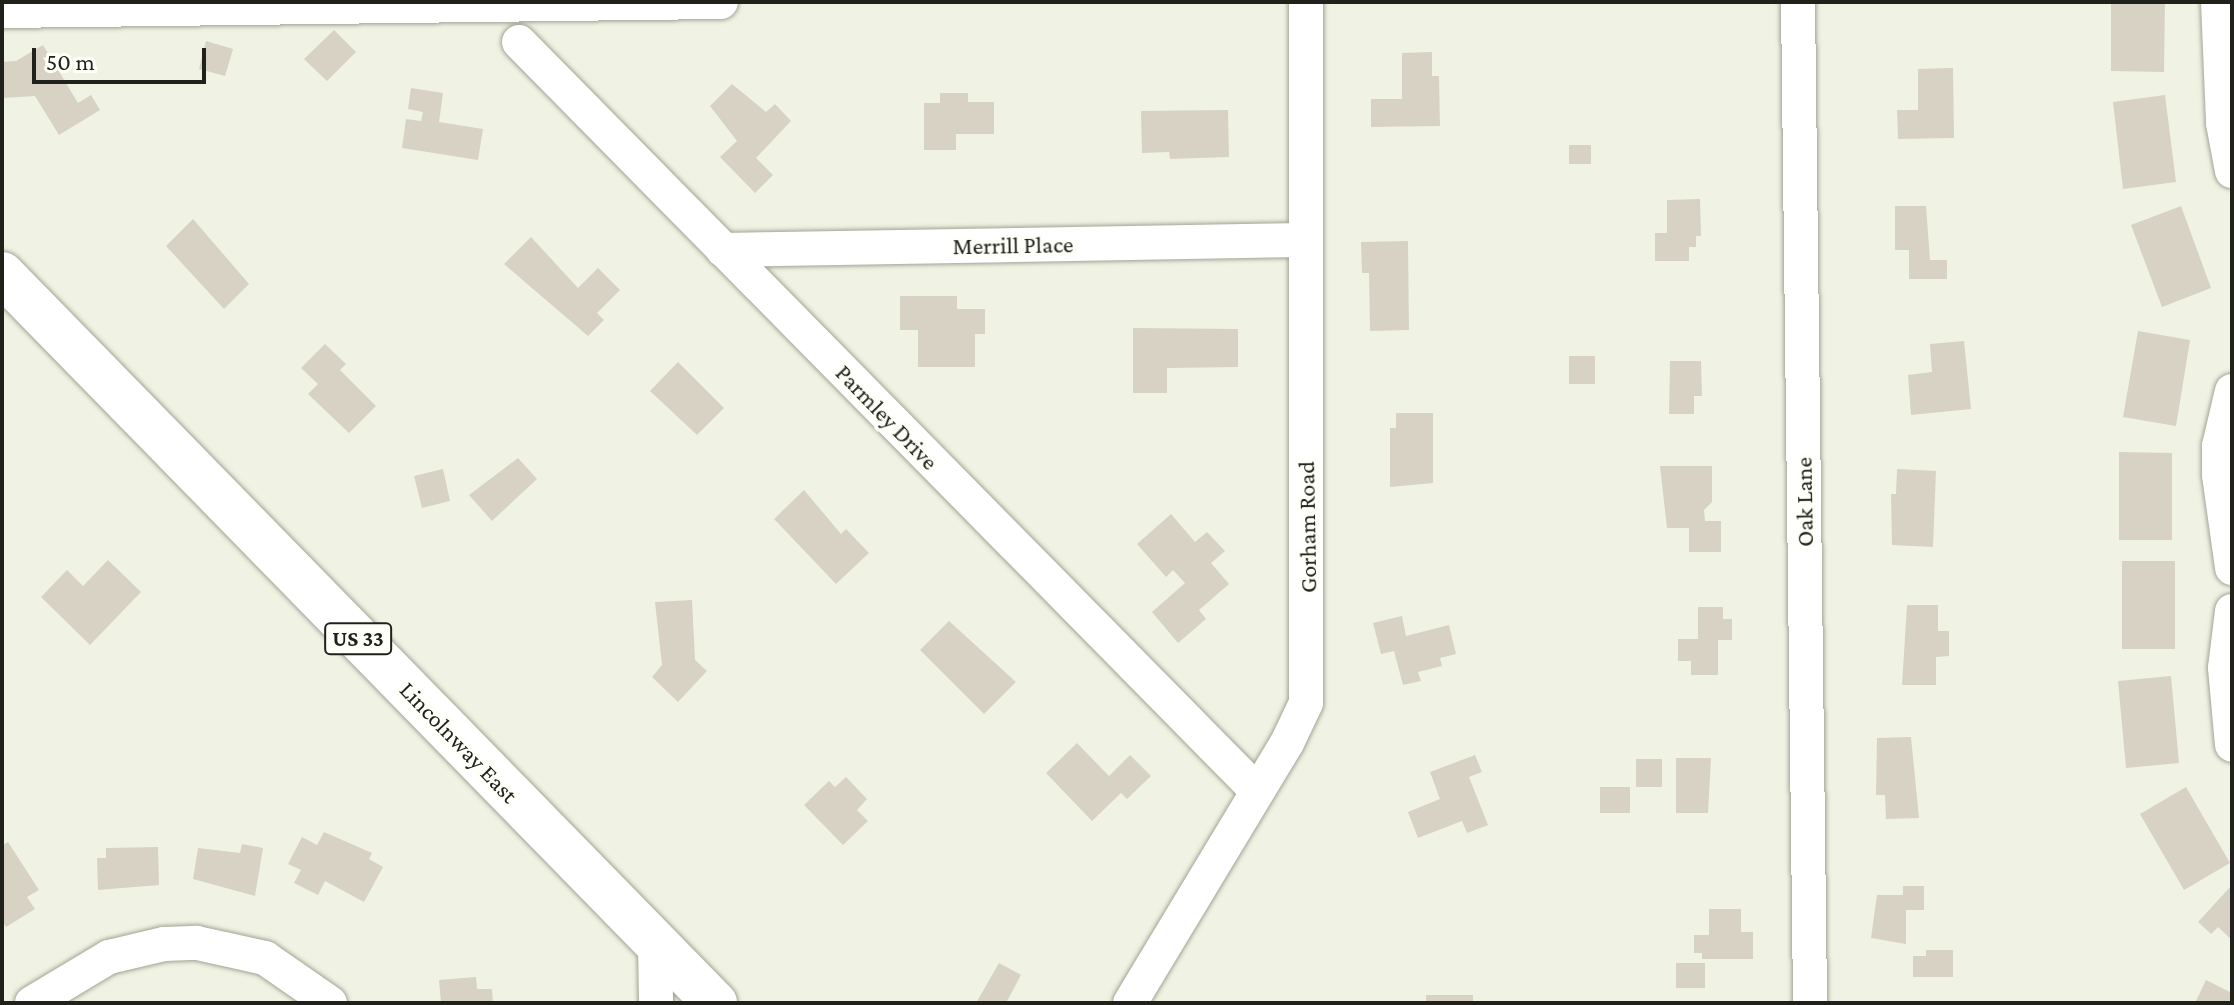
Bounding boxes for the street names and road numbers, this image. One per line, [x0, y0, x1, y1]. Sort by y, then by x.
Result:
street label: Merrill Place [952, 230, 1074, 260]
street label: Parmley Drive [830, 358, 944, 476]
street label: Oak Lane [1789, 457, 1819, 547]
street label: Gorham Road [1291, 461, 1323, 593]
road number: US 33 [324, 621, 392, 657]
street label: Lincolnway East [394, 675, 524, 809]

